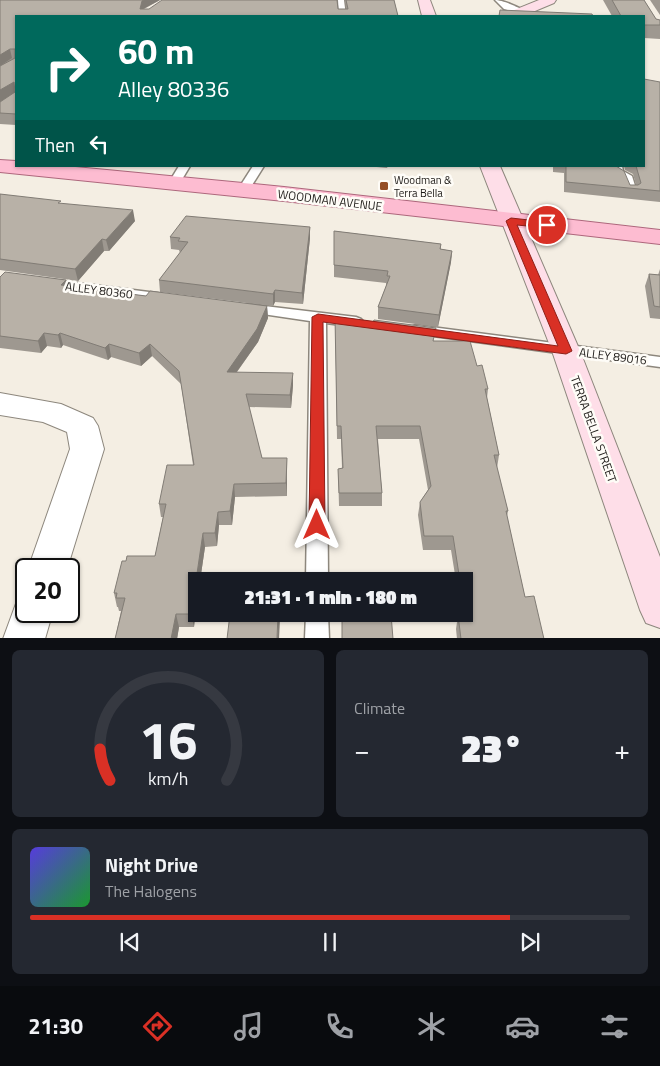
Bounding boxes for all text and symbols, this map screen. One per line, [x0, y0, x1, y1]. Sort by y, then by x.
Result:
text: 60 m [118, 24, 194, 78]
icon: right [35, 35, 100, 100]
text: Alley 80336 [118, 72, 229, 106]
text: Then [35, 130, 75, 159]
icon: left [85, 130, 113, 158]
place label: Woodman & Terra Bella [394, 172, 452, 201]
marker: Woodman & Terra Bella [378, 180, 390, 192]
street label: WOODMAN AVENUE [277, 184, 384, 216]
pin [526, 204, 568, 246]
icon: arrive [533, 211, 561, 239]
street label: ALLEY 80360 [64, 276, 134, 304]
street label: ALLEY 89016 [578, 342, 648, 370]
street label: TERRA BELLA STREET [566, 373, 622, 486]
position arrow [290, 498, 342, 550]
speed limit sign: 20 [15, 558, 80, 623]
text: 21:31 · 1 min · 180 m [244, 582, 417, 611]
text: Climate [354, 696, 405, 720]
text: 16 [139, 700, 197, 779]
text: 23° [461, 719, 523, 777]
text: − [354, 728, 370, 771]
text: + [614, 728, 630, 771]
text: km/h [148, 765, 188, 792]
text: Night Drive [105, 850, 198, 879]
text: The Halogens [105, 879, 197, 903]
icon: previous [116, 928, 144, 956]
icon: pause [316, 928, 344, 956]
icon: next [516, 928, 544, 956]
text: 21:30 [28, 1009, 83, 1043]
icon: directions [140, 1009, 175, 1044]
icon: music [231, 1009, 266, 1044]
icon: phone [322, 1009, 357, 1044]
icon: climate [414, 1009, 449, 1044]
icon: car [505, 1009, 540, 1044]
icon: filters [597, 1009, 632, 1044]

